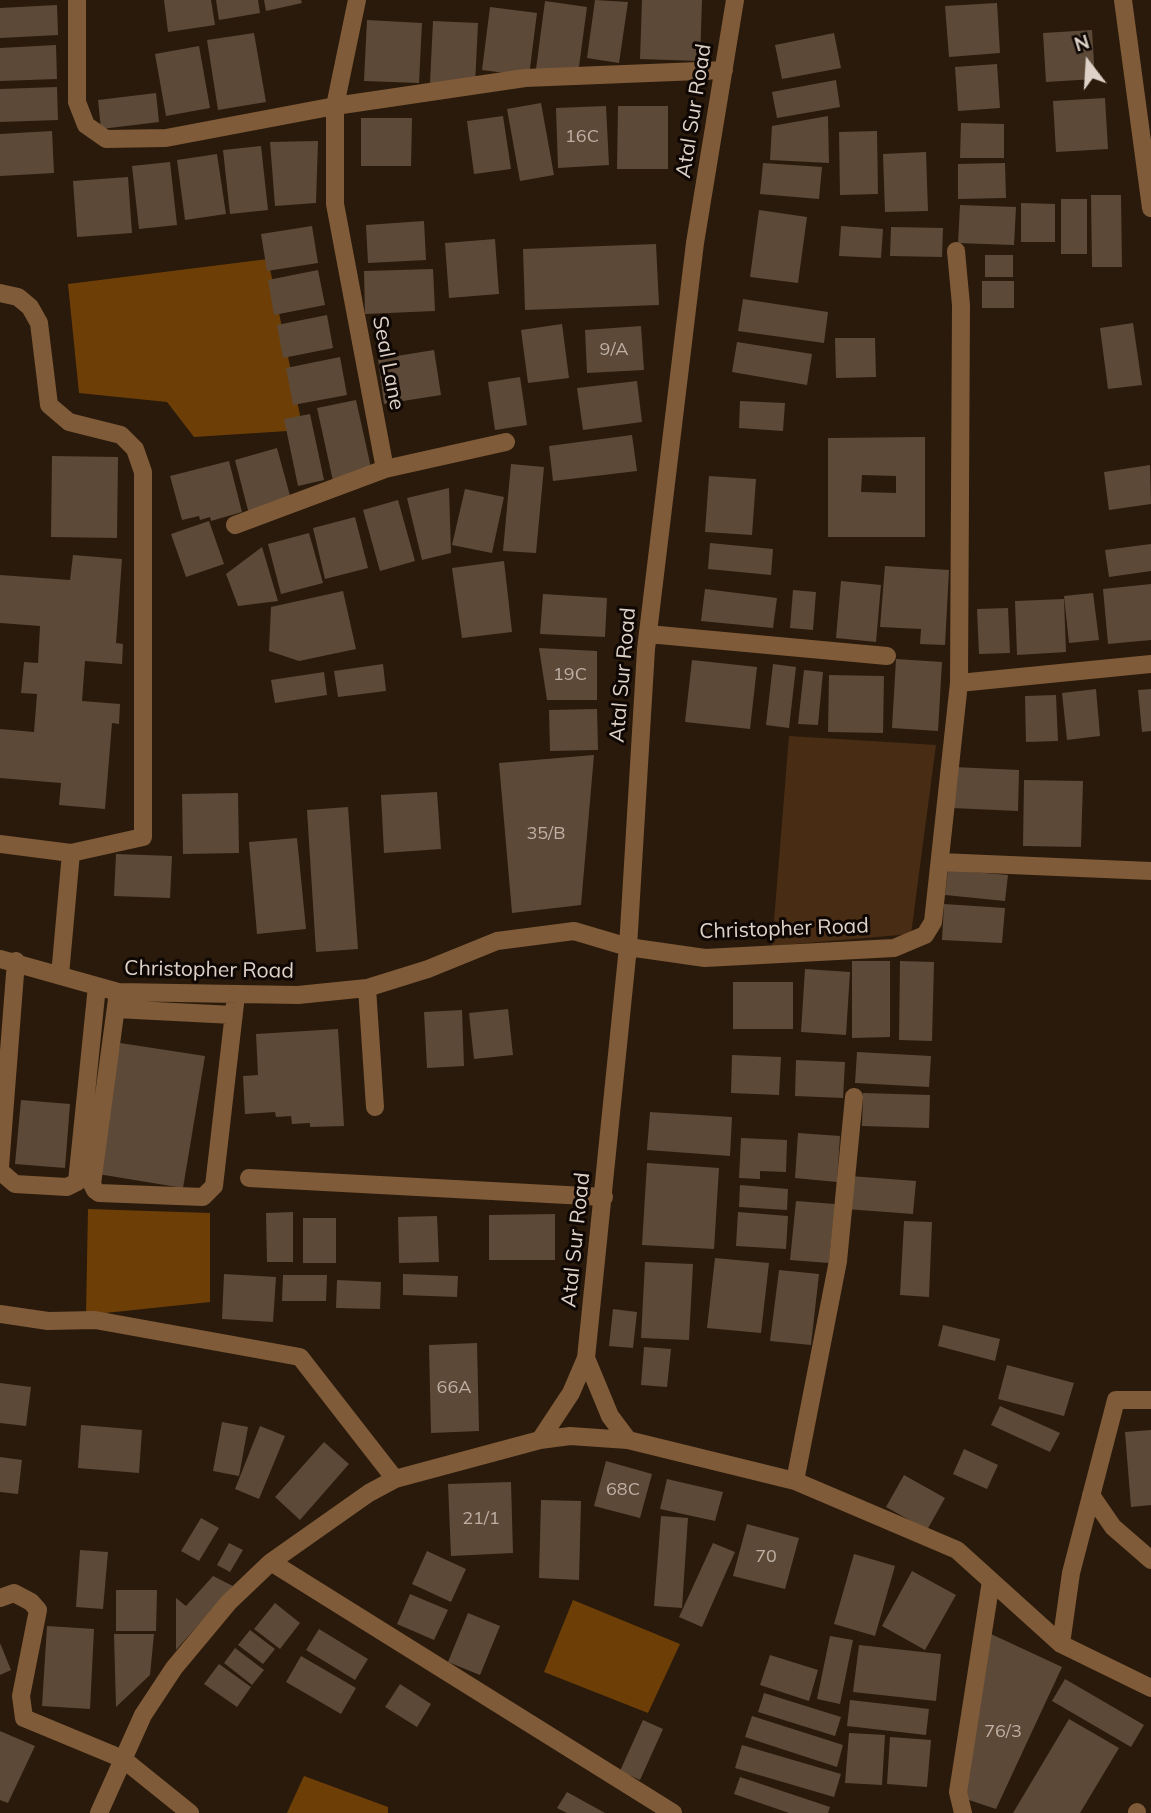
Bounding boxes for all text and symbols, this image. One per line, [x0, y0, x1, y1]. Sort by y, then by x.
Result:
north arrow [1053, 28, 1123, 98]
text: N [1071, 29, 1092, 56]
street label: Atal Sur Road [671, 42, 717, 180]
house number: 16C [565, 126, 599, 148]
street label: Seal Lane [367, 314, 409, 412]
house number: 9/A [600, 339, 628, 361]
street label: Atal Sur Road [605, 606, 641, 744]
house number: 19C [553, 664, 587, 686]
house number: 35/B [527, 823, 565, 845]
street label: Christopher Road [699, 913, 869, 945]
street label: Christopher Road [124, 956, 294, 984]
street label: Atal Sur Road [556, 1171, 596, 1309]
house number: 66A [437, 1377, 471, 1399]
house number: 68C [606, 1479, 640, 1501]
house number: 21/1 [462, 1508, 500, 1530]
house number: 70 [755, 1546, 777, 1568]
house number: 76/3 [984, 1721, 1022, 1743]

